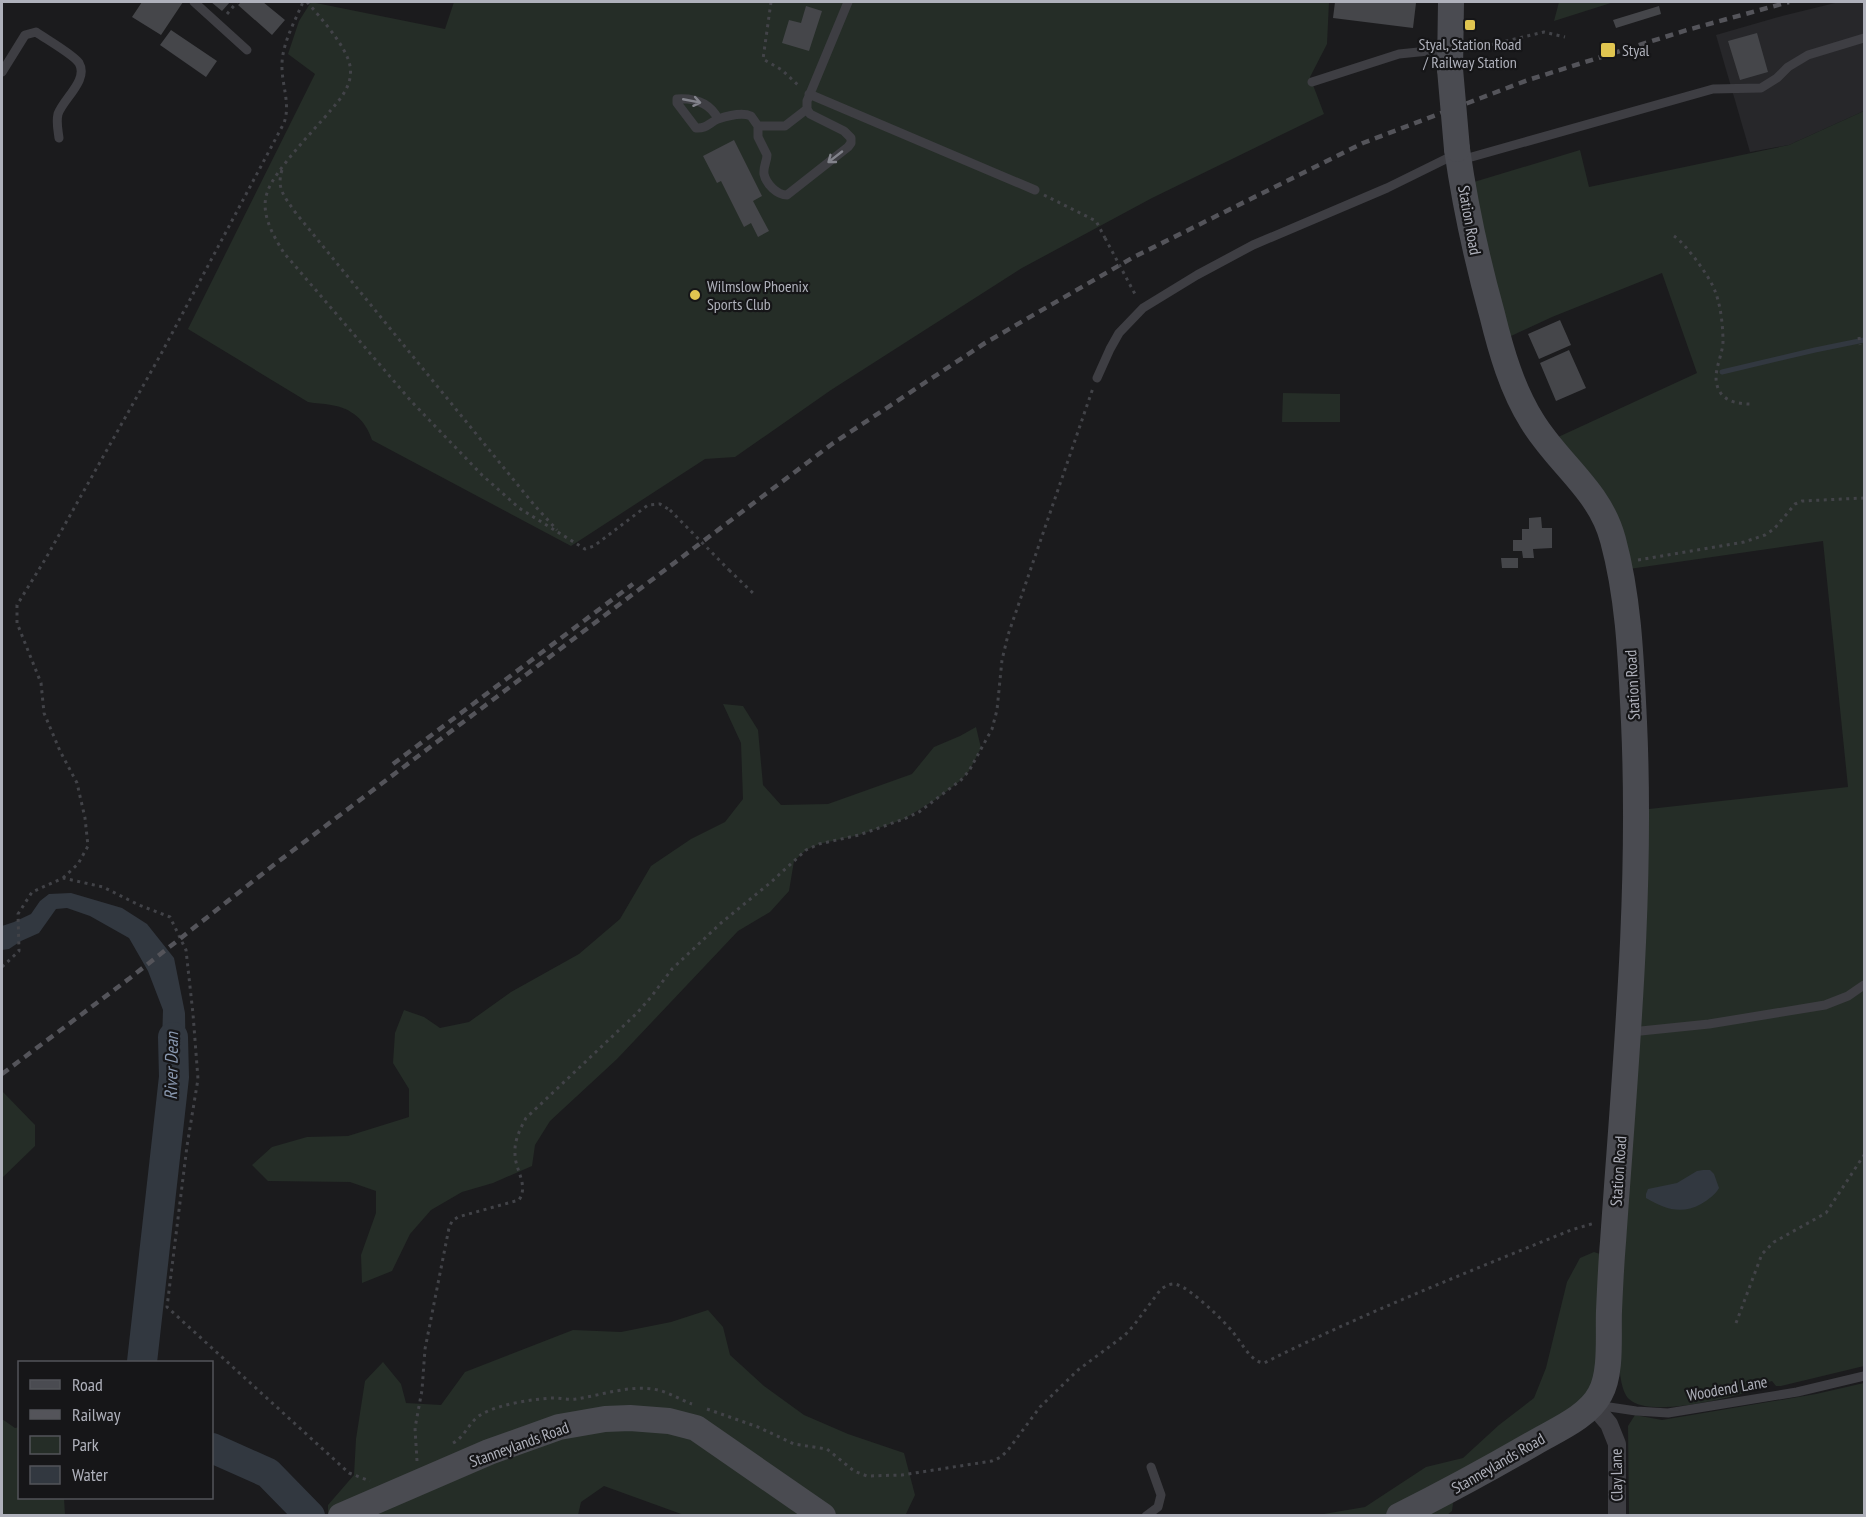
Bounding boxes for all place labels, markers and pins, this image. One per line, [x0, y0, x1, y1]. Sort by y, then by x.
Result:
marker: Styal, Station Road / Railway Station [1463, 18, 1477, 32]
place label: Styal, Station Road / Railway Station [1419, 34, 1521, 72]
place label: Styal [1622, 40, 1650, 60]
marker: Styal [1599, 41, 1617, 59]
place label: Wilmslow Phoenix Sports Club [707, 276, 809, 314]
marker: Wilmslow Phoenix Sports Club [688, 288, 702, 302]

